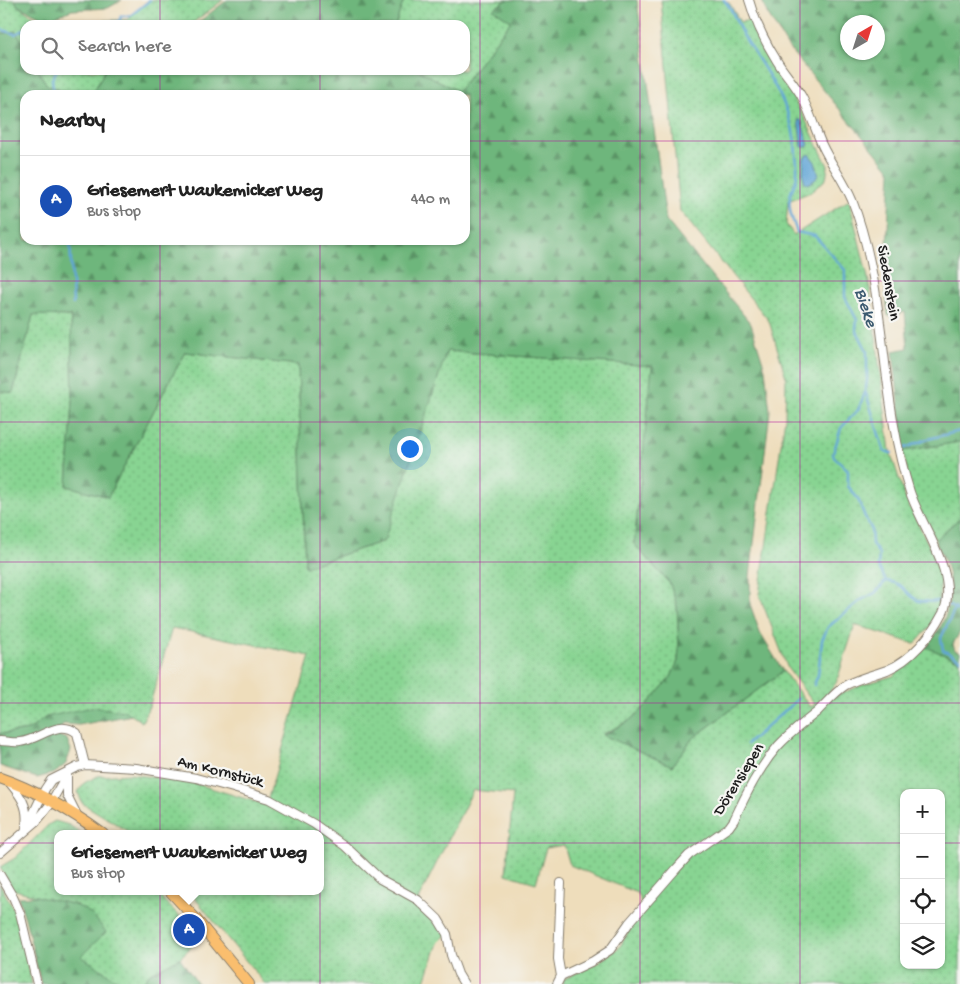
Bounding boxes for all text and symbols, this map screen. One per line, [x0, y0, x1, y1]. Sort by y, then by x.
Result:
north arrow [840, 15, 885, 60]
search box [20, 20, 470, 75]
icon: search [38, 34, 66, 62]
text: Search here [78, 36, 172, 59]
text: Nearby [40, 110, 105, 135]
text: Griesemert Waukemicker Weg [87, 180, 323, 203]
text: A [51, 191, 61, 210]
text: 440 m [411, 191, 450, 210]
text: Bus stop [87, 203, 141, 222]
street label: Siedenstein [871, 244, 903, 323]
water label: Bieke [849, 286, 881, 331]
your location [397, 436, 423, 462]
street label: Dörensiepen [710, 740, 770, 820]
street label: Am Kornstück [175, 753, 267, 793]
map controls [900, 789, 945, 969]
button: + [900, 789, 945, 834]
popup [54, 830, 324, 895]
button: − [900, 834, 945, 879]
text: Griesemert Waukemicker Weg [71, 842, 307, 865]
text: Bus stop [71, 865, 125, 884]
button: locate [900, 879, 945, 924]
pin: A [173, 911, 205, 949]
button: layers [900, 924, 945, 969]

